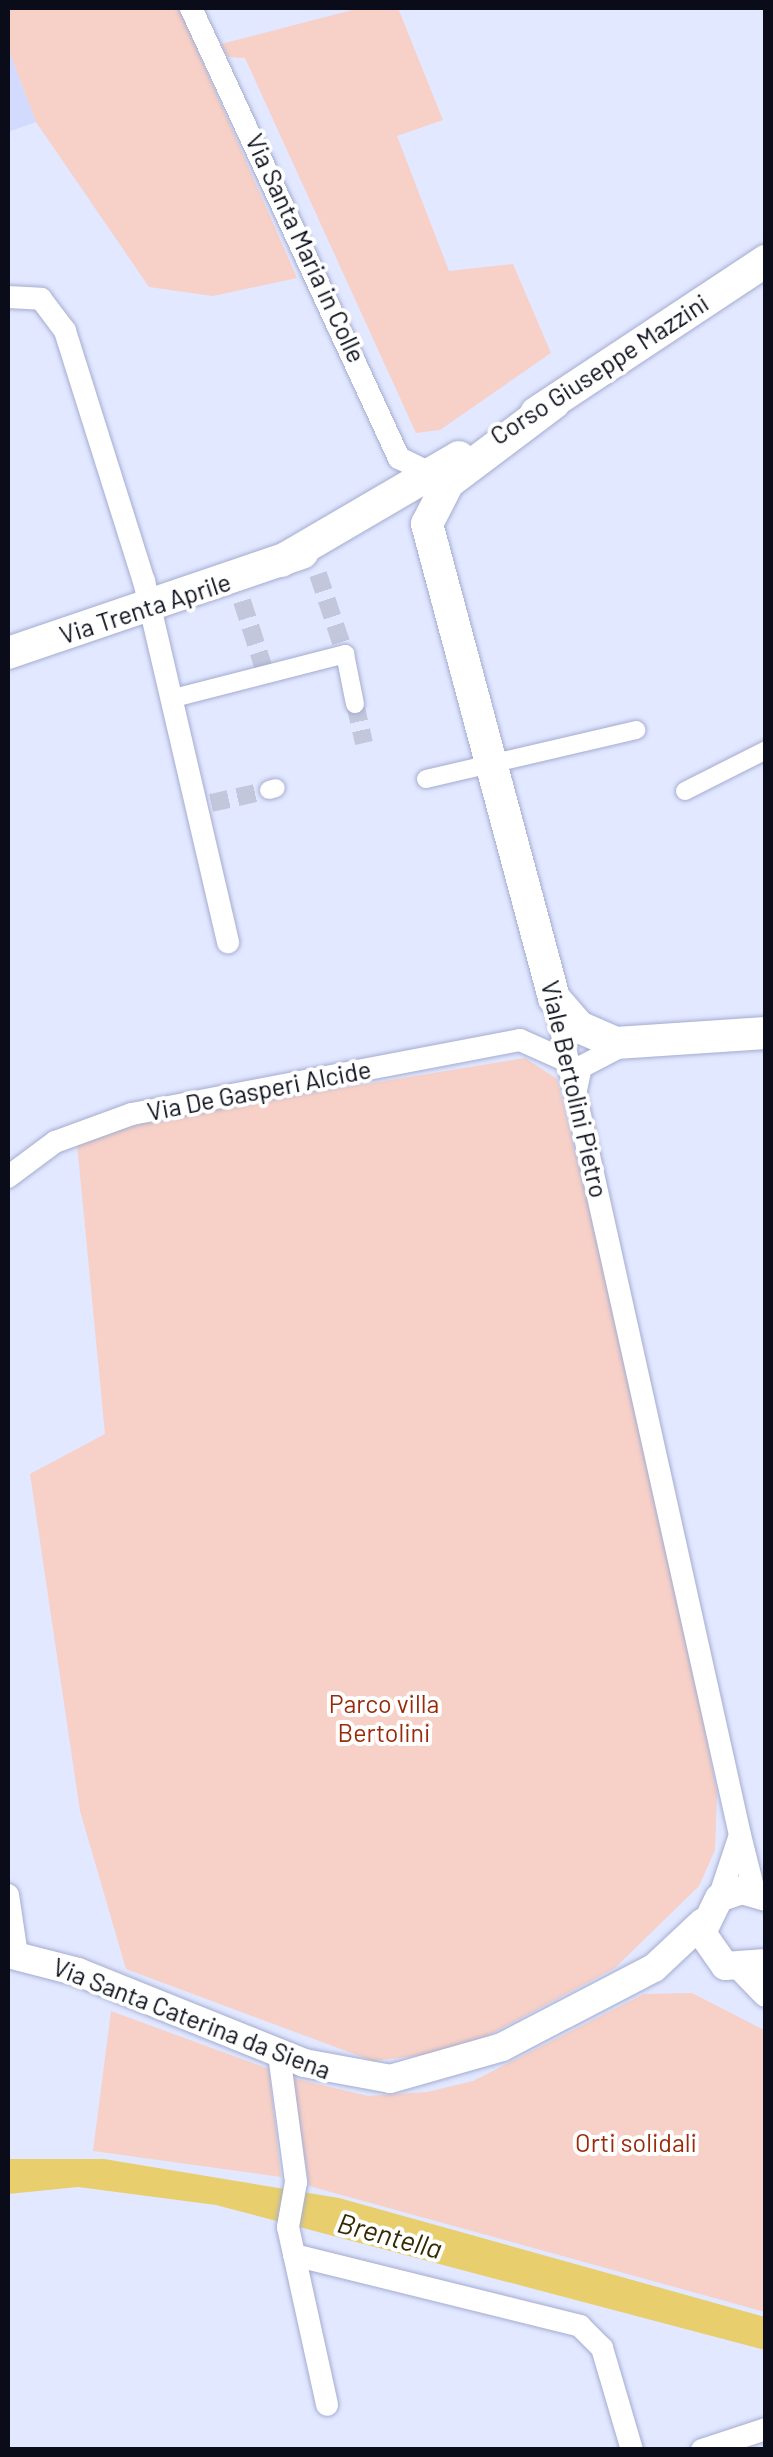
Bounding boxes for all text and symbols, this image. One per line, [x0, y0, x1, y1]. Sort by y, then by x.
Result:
street label: Via Santa Maria in Colle [240, 129, 372, 367]
street label: Corso Giuseppe Mazzini [484, 287, 714, 451]
street label: Via Trenta Aprile [56, 566, 234, 650]
street label: Viale Bertolini Pietro [535, 978, 615, 1200]
street label: Via De Gasperi Alcide [145, 1054, 373, 1126]
park label: Parco villa Bertolini [329, 1689, 439, 1748]
street label: Via Santa Caterina da Siena [49, 1951, 335, 2085]
park label: Orti solidali [575, 2127, 697, 2157]
water label: Brentella [334, 2205, 446, 2265]

